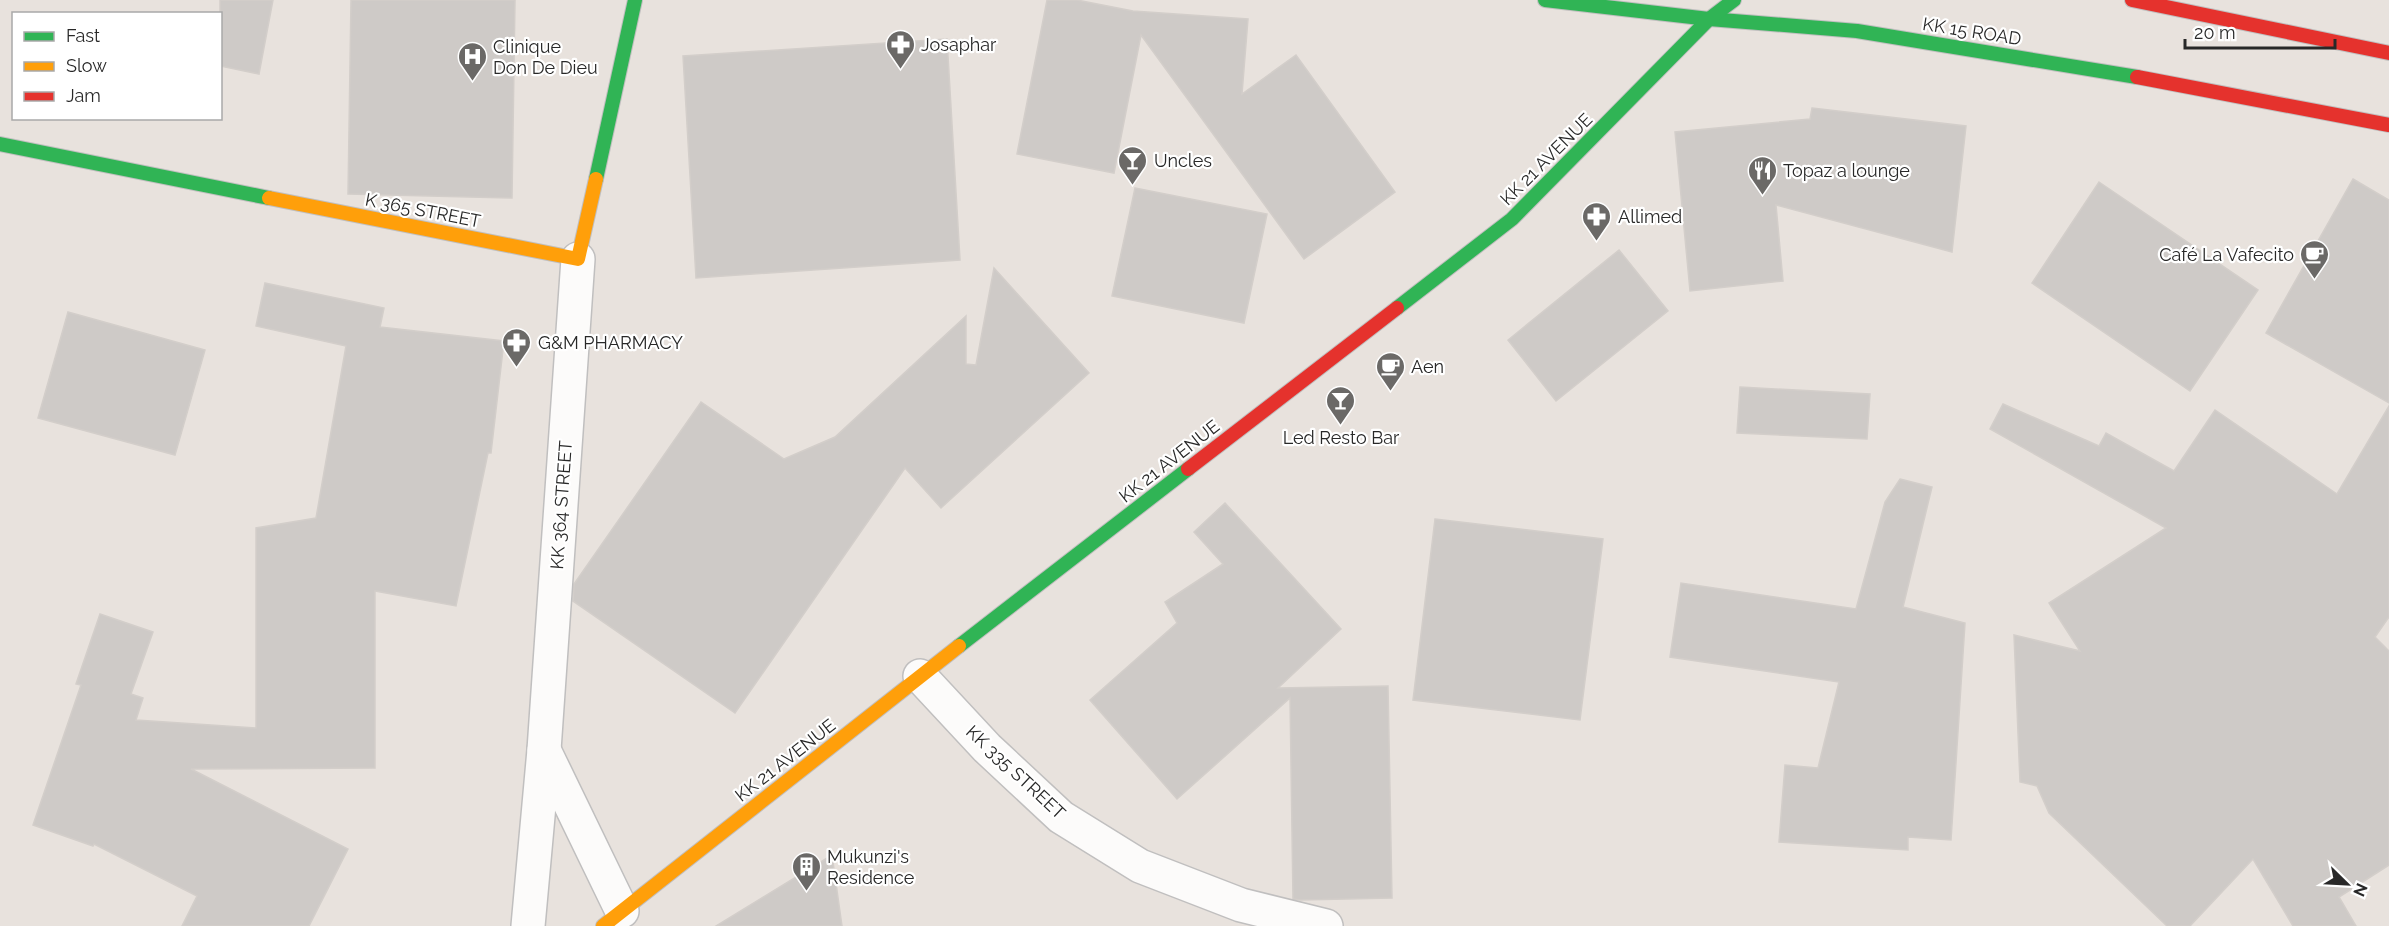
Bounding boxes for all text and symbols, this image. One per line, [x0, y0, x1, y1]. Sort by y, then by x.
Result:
legend [12, 12, 222, 120]
scale bar [2185, 12, 2335, 50]
street label: KK 15 ROAD [1921, 13, 2023, 49]
text: 20 m [2194, 22, 2236, 43]
text: Fast [66, 25, 100, 46]
pharmacy icon: Josaphar [884, 28, 916, 70]
place label: Josaphar [921, 34, 997, 55]
place label: Clinique Don De Dieu [493, 36, 598, 78]
hospital icon: Clinique Don De Dieu [456, 40, 488, 82]
text: Slow [66, 55, 107, 76]
text: Jam [66, 85, 101, 106]
street label: KK 21 AVENUE [1496, 109, 1596, 209]
bar icon: Uncles [1117, 144, 1149, 186]
place label: Uncles [1154, 150, 1212, 171]
restaurant icon: Topaz a lounge [1746, 154, 1778, 196]
place label: Topaz a lounge [1783, 160, 1910, 181]
street label: K 365 STREET [363, 188, 483, 232]
pharmacy icon: Allimed [1581, 200, 1613, 242]
place label: Allimed [1618, 206, 1682, 227]
cafe icon: Café La Vafecito [2299, 238, 2331, 280]
place label: Café La Vafecito [2159, 244, 2294, 265]
pharmacy icon: G&M PHARMACY [501, 326, 533, 368]
place label: G&M PHARMACY [538, 332, 683, 353]
cafe icon: Aen [1374, 350, 1406, 392]
place label: Aen [1411, 356, 1444, 377]
bar icon: Led Resto Bar [1325, 384, 1357, 426]
street label: KK 21 AVENUE [1115, 415, 1223, 507]
place label: Led Resto Bar [1283, 427, 1400, 448]
street label: KK 364 STREET [546, 440, 576, 570]
street label: KK 21 AVENUE [731, 714, 839, 806]
street label: KK 335 STREET [962, 721, 1070, 823]
place label: Mukunzi's Residence [827, 846, 915, 888]
building icon: Mukunzi's Residence [790, 850, 822, 892]
north arrow [2317, 854, 2377, 914]
text: N [2349, 880, 2371, 899]

